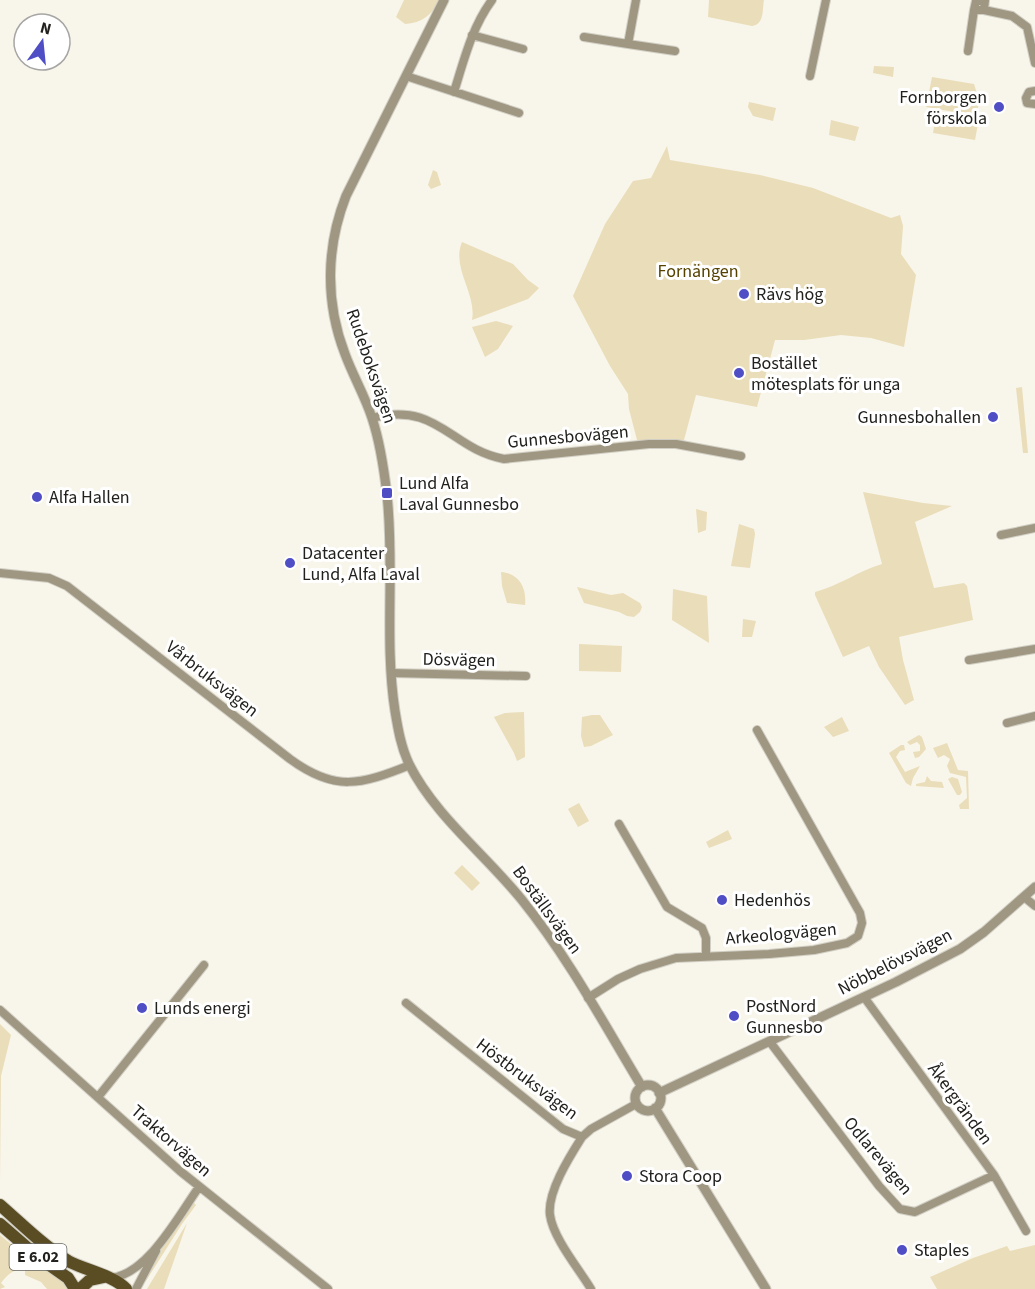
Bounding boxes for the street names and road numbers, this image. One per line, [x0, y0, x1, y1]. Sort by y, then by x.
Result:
street label: Rudeboksvägen [340, 305, 402, 427]
street label: Gunnesbovägen [506, 419, 630, 455]
street label: Vårbruksvägen [160, 635, 264, 723]
street label: Dösvägen [422, 647, 496, 673]
street label: Boställsvägen [506, 861, 588, 959]
street label: Arkeologvägen [724, 917, 838, 951]
street label: Nöbbelövsvägen [834, 922, 956, 1002]
street label: Höstbruksvägen [471, 1032, 583, 1126]
street label: Åkergränden [922, 1058, 998, 1150]
street label: Traktorvägen [125, 1099, 217, 1183]
street label: Odlarevägen [838, 1111, 918, 1201]
road number: E 6.02 [9, 1244, 66, 1270]

